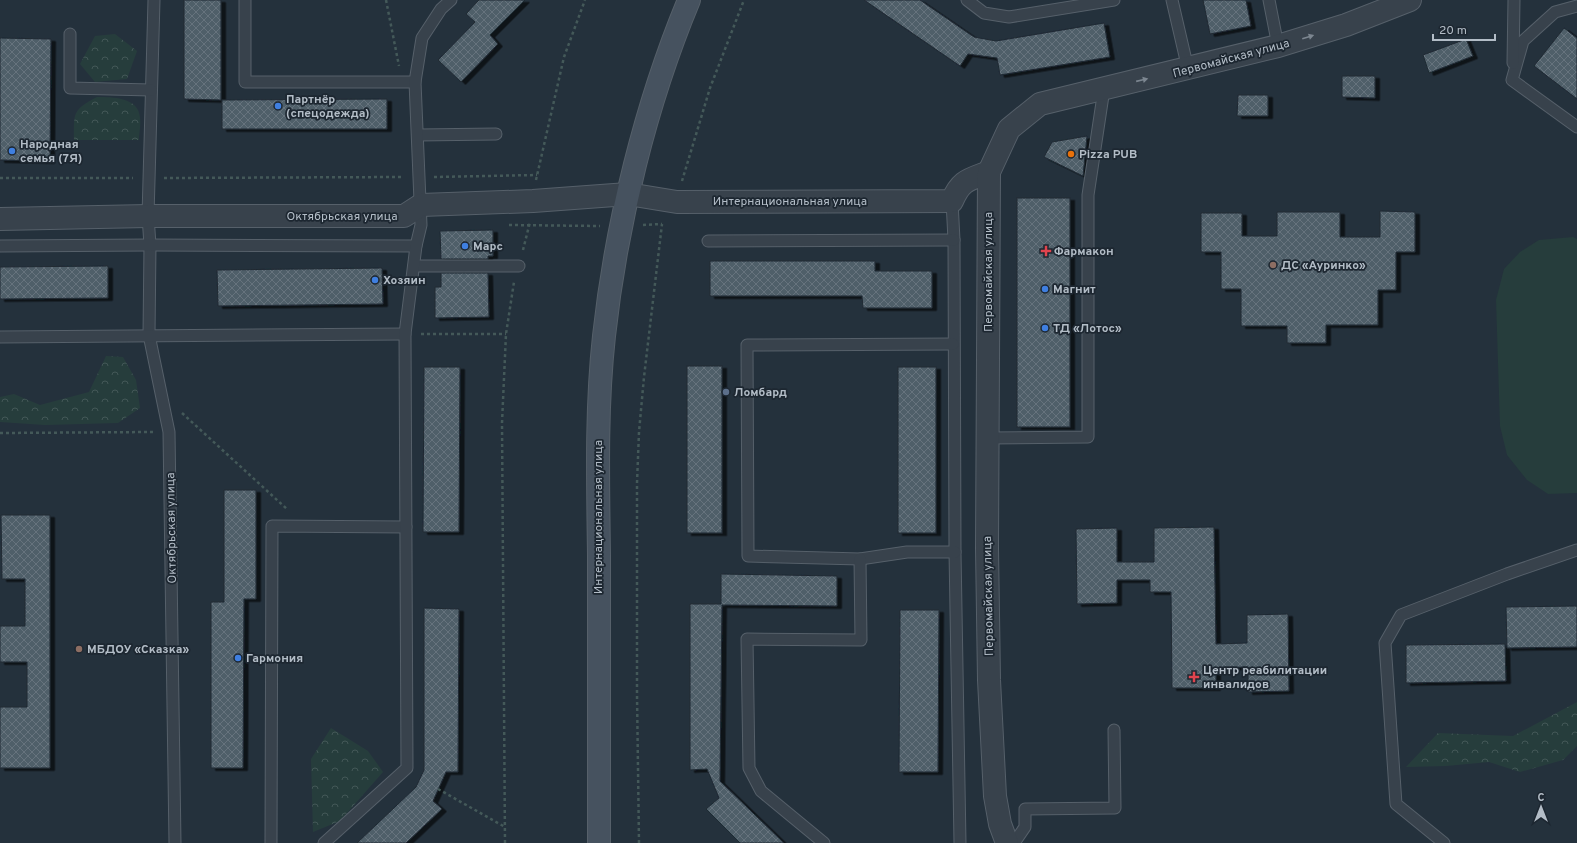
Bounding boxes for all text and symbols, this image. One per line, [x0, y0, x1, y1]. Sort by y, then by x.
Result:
scale bar [1433, 16, 1495, 42]
text: 20 m [1439, 23, 1467, 39]
one-way arrow [1303, 34, 1315, 40]
street label: Первомайская улица [1171, 36, 1291, 82]
one-way arrow [1136, 77, 1148, 83]
place label: Партнёр (спецодежда) [286, 92, 370, 122]
marker: Партнёр (спецодежда) [273, 101, 283, 111]
place label: Народная семья (7Я) [20, 137, 82, 167]
marker: Народная семья (7Я) [7, 146, 17, 156]
place label: Pizza PUB [1079, 147, 1137, 163]
marker: Pizza PUB [1066, 149, 1076, 159]
street label: Интернациональная улица [713, 194, 867, 210]
street label: Октябрьская улица [286, 209, 398, 225]
street label: Первомайская улица [981, 212, 997, 332]
place label: Марс [473, 239, 503, 255]
marker: Марс [460, 241, 470, 251]
place label: Фармакон [1054, 244, 1114, 260]
marker: Фармакон [1041, 246, 1051, 256]
place label: ДС «Ауринко» [1281, 258, 1366, 274]
marker: ДС «Ауринко» [1268, 260, 1278, 270]
place label: Хозяин [383, 273, 426, 289]
marker: Хозяин [370, 275, 380, 285]
place label: Магнит [1053, 282, 1096, 298]
marker: Магнит [1040, 284, 1050, 294]
place label: ТД «Лотос» [1053, 321, 1122, 337]
marker: ТД «Лотос» [1040, 323, 1050, 333]
place label: Ломбард [734, 385, 787, 401]
marker: Ломбард [721, 387, 731, 397]
street label: Интернациональная улица [591, 440, 607, 594]
street label: Октябрьская улица [163, 472, 181, 584]
street label: Первомайская улица [980, 536, 998, 656]
place label: МБДОУ «Сказка» [87, 642, 189, 658]
marker: МБДОУ «Сказка» [74, 644, 84, 654]
place label: Гармония [246, 651, 303, 667]
marker: Гармония [233, 653, 243, 663]
place label: Центр реабилитации инвалидов [1203, 663, 1327, 693]
marker: Центр реабилитации инвалидов [1188, 671, 1200, 683]
north arrow [1521, 787, 1561, 827]
text: С [1537, 791, 1545, 805]

